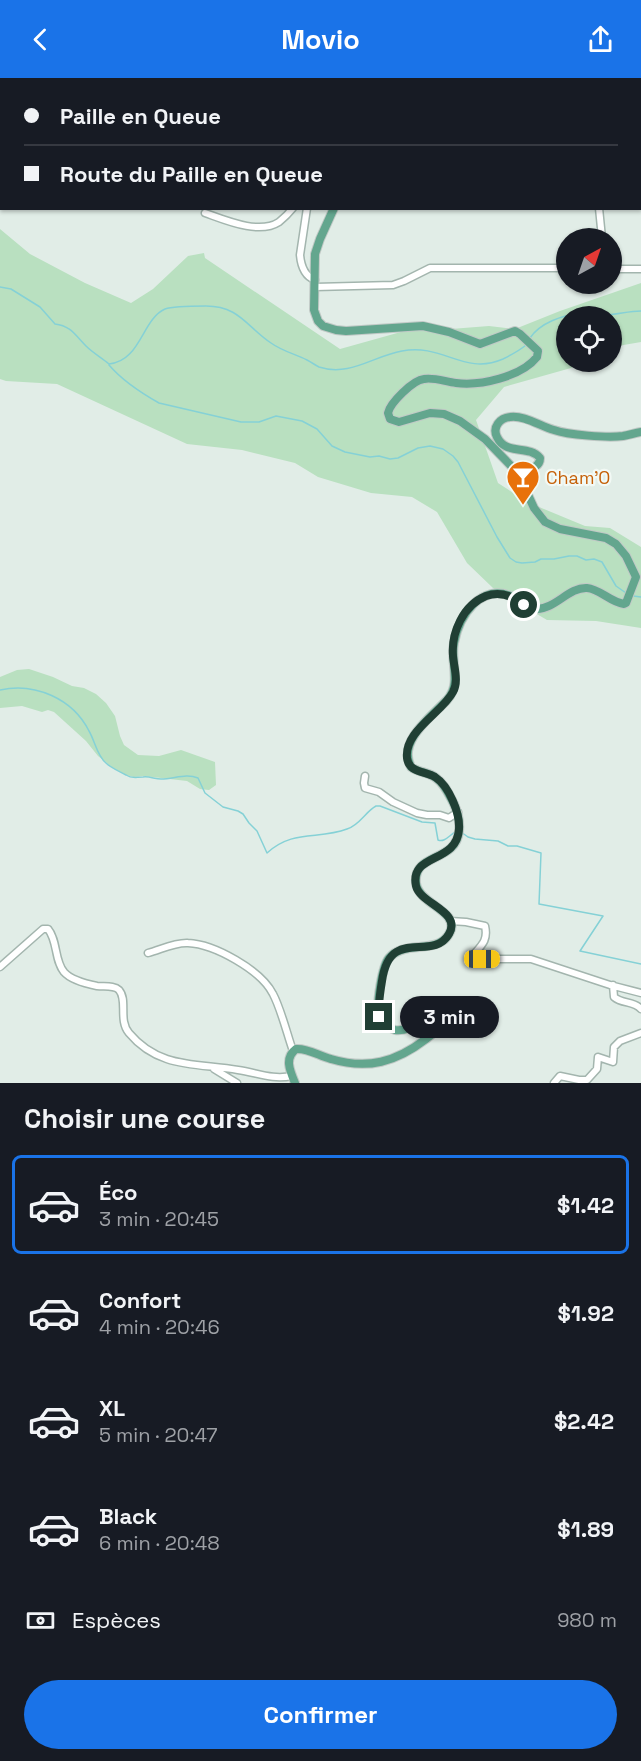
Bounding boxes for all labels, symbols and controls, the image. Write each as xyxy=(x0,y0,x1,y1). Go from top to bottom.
text: Movio xyxy=(281,22,360,57)
icon: back xyxy=(24,23,57,56)
icon: share xyxy=(584,23,617,56)
text: Paille en Queue xyxy=(60,102,221,130)
text: Route du Paille en Queue xyxy=(60,160,323,188)
north arrow xyxy=(556,228,622,294)
map controls xyxy=(556,228,622,372)
button: locate xyxy=(556,306,622,372)
bar icon: Cham'O xyxy=(505,459,541,506)
place label: Cham'O xyxy=(546,466,610,489)
route start xyxy=(510,591,537,618)
car xyxy=(464,950,500,968)
callout: 3 min xyxy=(400,996,499,1038)
route end xyxy=(365,1003,392,1030)
text: 3 min xyxy=(424,1004,475,1030)
text: Choisir une course xyxy=(24,1101,265,1136)
icon: car xyxy=(27,1178,81,1232)
text: Éco xyxy=(99,1178,138,1206)
text: $1.42 xyxy=(557,1191,614,1219)
text: 3 min · 20:45 xyxy=(99,1206,219,1232)
icon: car xyxy=(27,1286,81,1340)
text: Confort xyxy=(99,1286,181,1314)
text: $1.92 xyxy=(558,1299,614,1327)
text: 4 min · 20:46 xyxy=(99,1314,220,1340)
icon: car xyxy=(27,1394,81,1448)
text: XL xyxy=(99,1394,125,1422)
text: $2.42 xyxy=(554,1407,614,1435)
text: 5 min · 20:47 xyxy=(99,1422,218,1448)
icon: car xyxy=(27,1502,81,1556)
text: Black xyxy=(99,1502,157,1530)
text: $1.89 xyxy=(557,1515,614,1543)
text: 6 min · 20:48 xyxy=(99,1530,220,1556)
icon: cash xyxy=(24,1604,57,1637)
text: Espèces xyxy=(72,1606,161,1634)
text: 980 m xyxy=(557,1607,617,1633)
button: Confirmer xyxy=(24,1680,617,1749)

